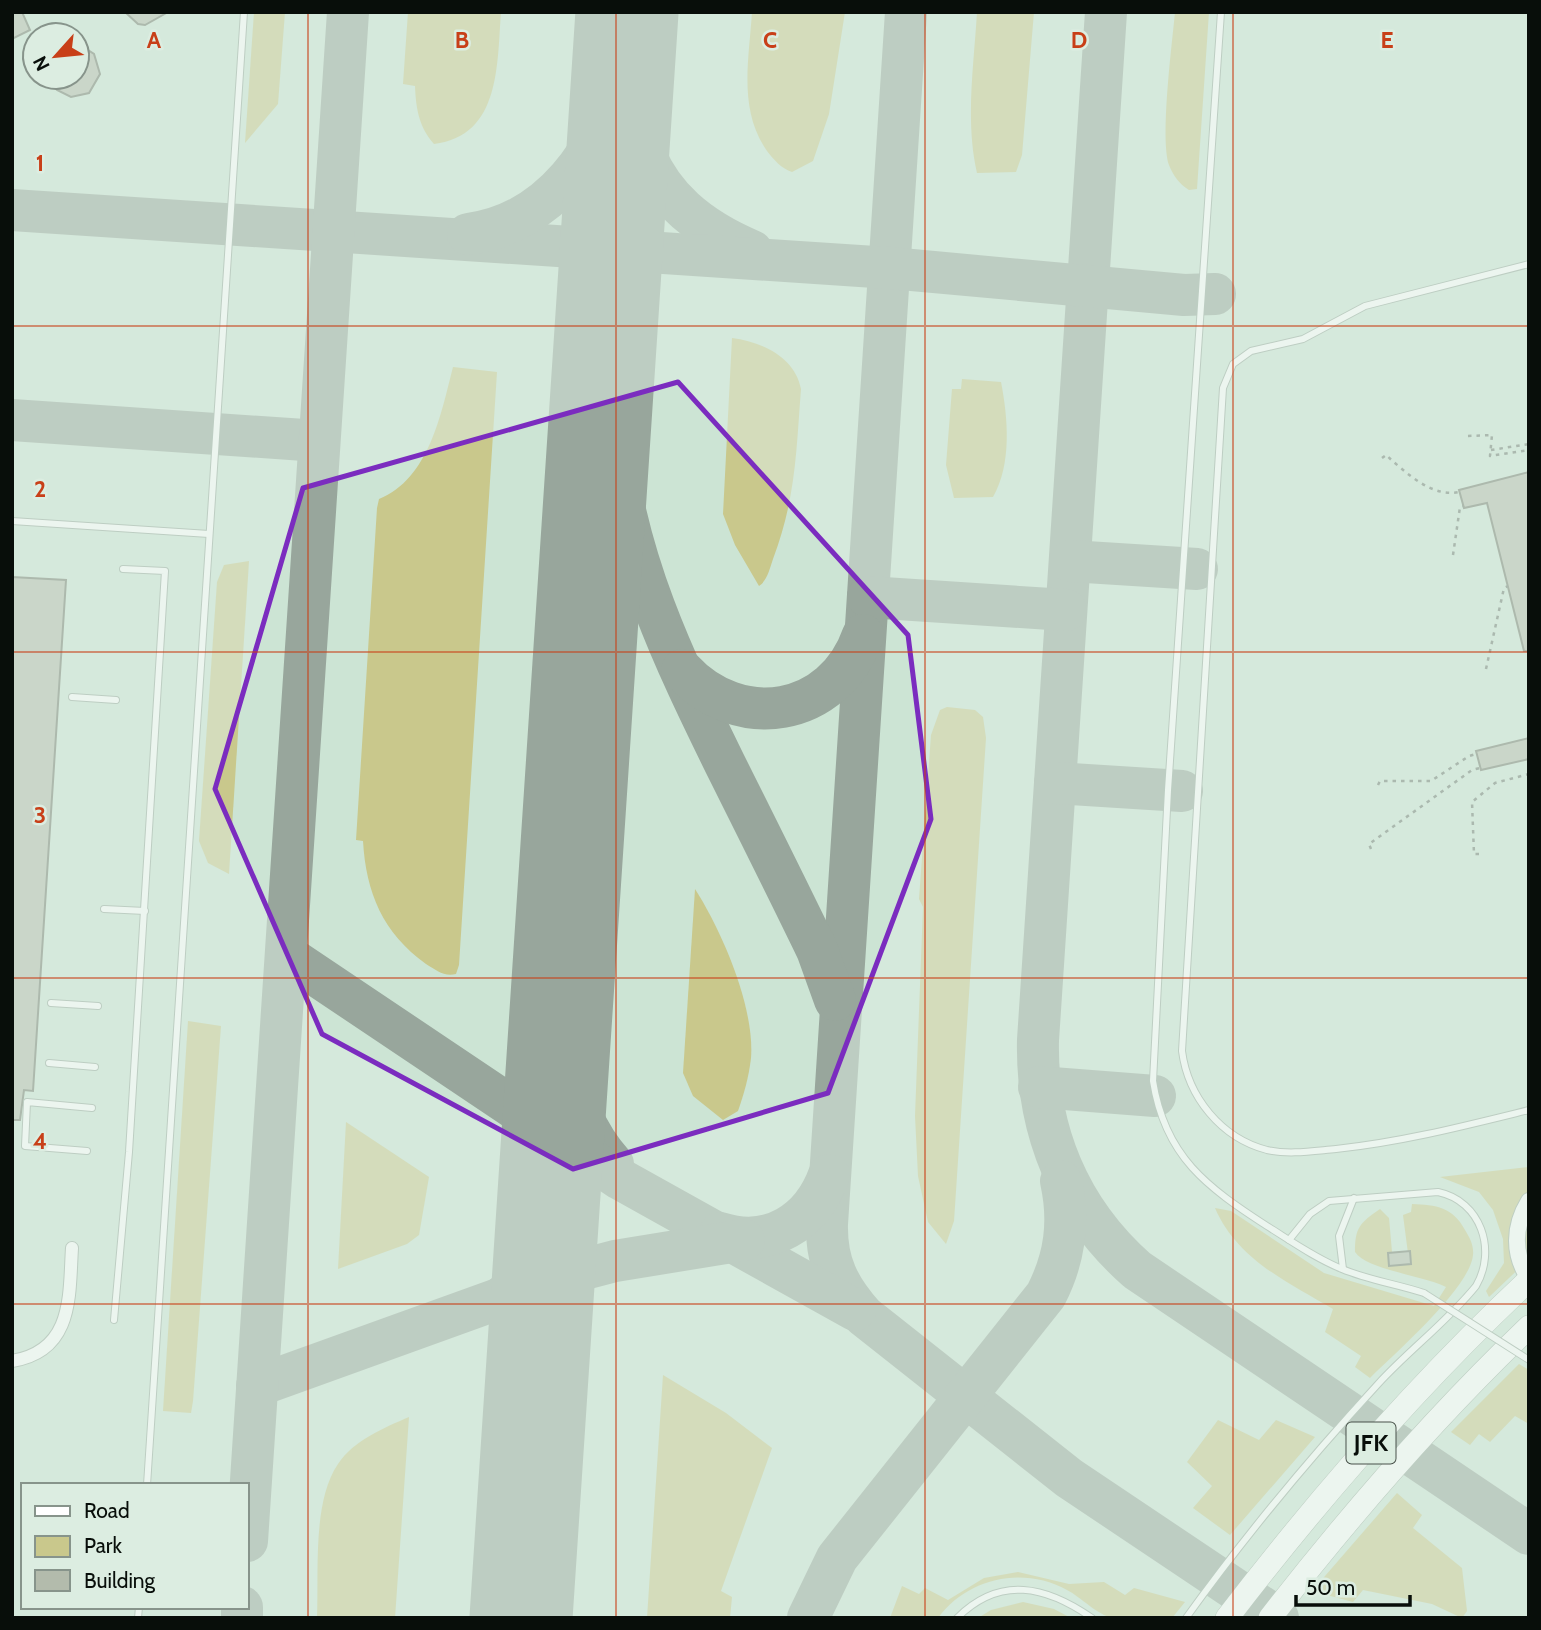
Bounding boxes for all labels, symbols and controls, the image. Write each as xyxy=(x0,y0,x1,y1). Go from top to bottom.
north arrow xyxy=(21,21,91,91)
text: A xyxy=(147,26,162,54)
text: B xyxy=(455,26,469,54)
text: C xyxy=(763,26,777,54)
text: D xyxy=(1071,26,1087,54)
text: E xyxy=(1380,26,1394,54)
text: N xyxy=(28,52,55,75)
text: 1 xyxy=(36,149,44,177)
text: 2 xyxy=(34,475,46,503)
text: 3 xyxy=(34,801,46,829)
text: 4 xyxy=(33,1127,47,1155)
road number: JFK xyxy=(1346,1422,1396,1464)
legend xyxy=(21,1483,248,1609)
text: Road xyxy=(84,1498,130,1523)
text: Park xyxy=(84,1533,122,1558)
scale bar xyxy=(1296,1564,1410,1608)
text: Building xyxy=(84,1568,156,1593)
text: 50 m xyxy=(1306,1575,1355,1600)

